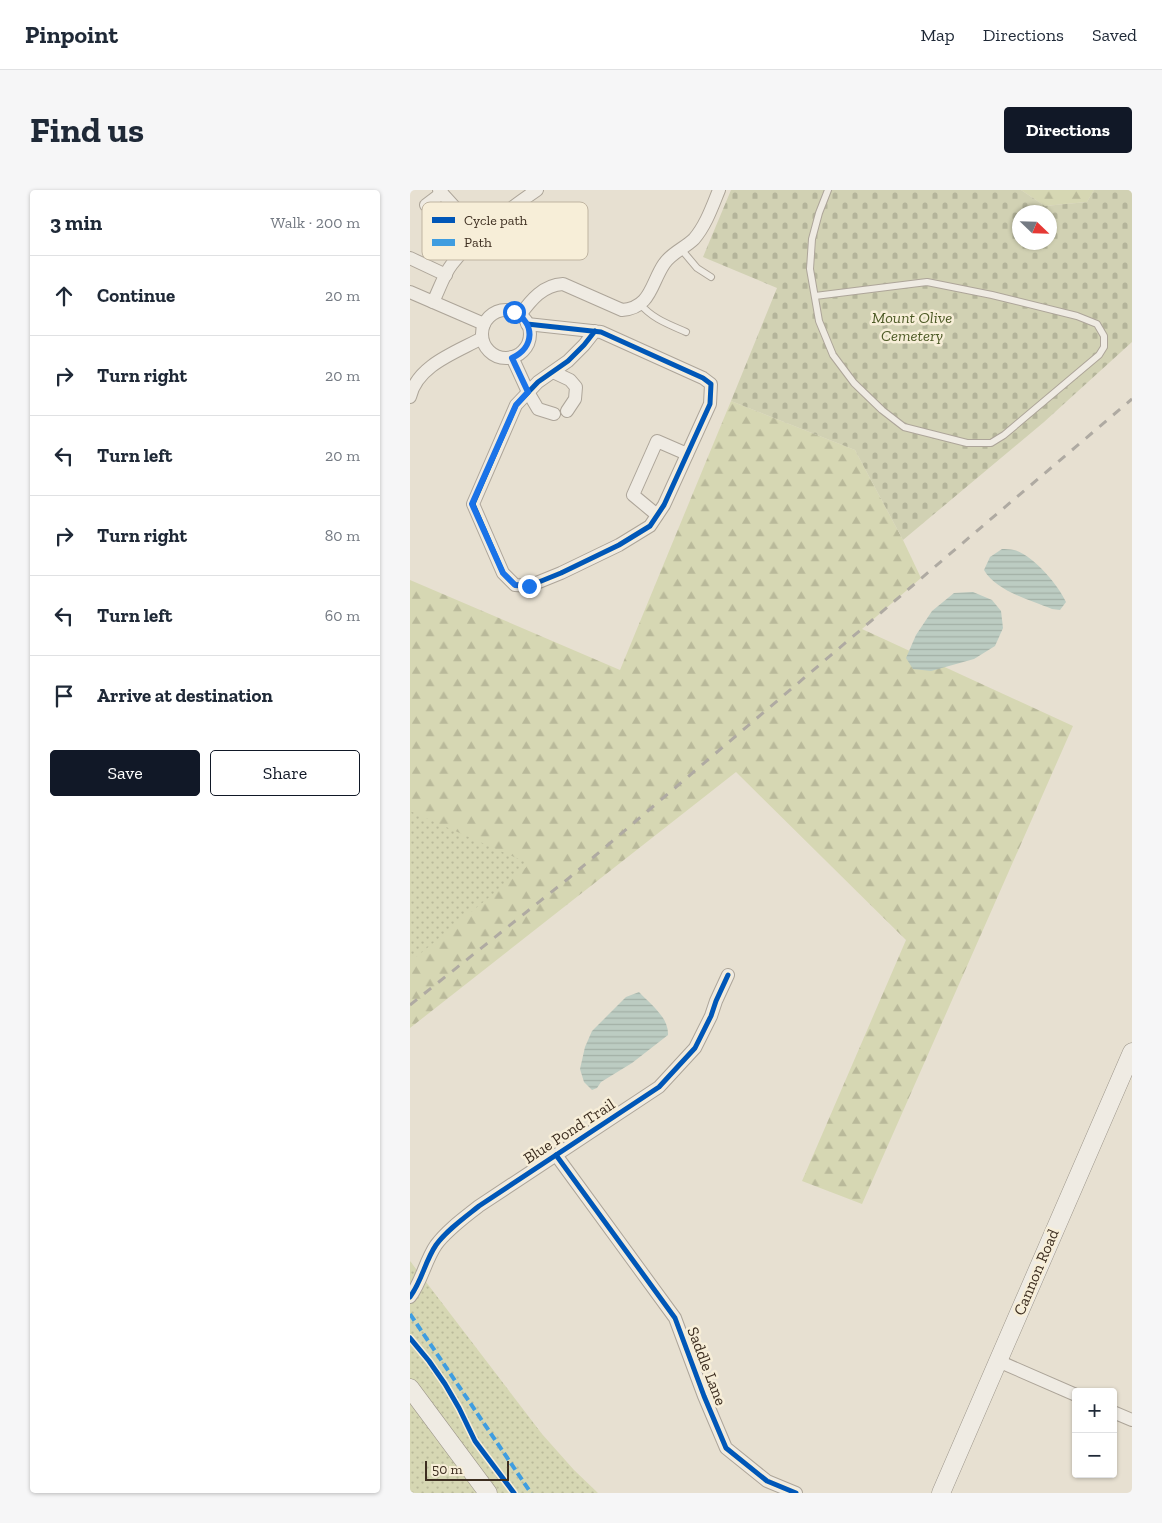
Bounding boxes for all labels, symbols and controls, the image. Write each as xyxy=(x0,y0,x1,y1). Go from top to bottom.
text: Pinpoint xyxy=(25,20,118,49)
text: Map xyxy=(920,24,955,46)
text: Directions xyxy=(983,24,1064,46)
text: Saved xyxy=(1092,24,1137,46)
button: Directions xyxy=(1004,107,1132,153)
text: Find us xyxy=(30,109,144,151)
legend xyxy=(422,202,588,260)
north arrow xyxy=(1012,205,1057,250)
text: 3 min xyxy=(50,210,102,235)
text: Cycle path xyxy=(464,212,528,229)
text: Walk · 200 m xyxy=(271,213,360,232)
text: Path xyxy=(464,234,492,251)
icon: ahead xyxy=(50,282,78,310)
text: Continue xyxy=(97,284,175,307)
text: 20 m xyxy=(325,286,360,305)
route start xyxy=(503,301,526,324)
park label: Mount Olive Cemetery xyxy=(872,308,952,345)
icon: right xyxy=(50,362,78,390)
text: Turn right xyxy=(97,364,187,387)
text: 20 m xyxy=(325,366,360,385)
icon: left xyxy=(50,442,78,470)
text: Turn left xyxy=(97,444,172,467)
text: 20 m xyxy=(325,446,360,465)
icon: right xyxy=(50,522,78,550)
text: Turn right xyxy=(97,524,187,547)
text: 80 m xyxy=(325,526,360,545)
route end xyxy=(518,575,541,598)
icon: left xyxy=(50,602,78,630)
text: Turn left xyxy=(97,604,172,627)
text: 60 m xyxy=(325,606,360,625)
icon: arrive xyxy=(50,682,78,710)
text: Arrive at destination xyxy=(97,684,273,707)
button: Save xyxy=(50,750,200,796)
button: Share xyxy=(210,750,360,796)
street label: Blue Pond Trail xyxy=(520,1094,618,1168)
street label: Cannon Road xyxy=(1009,1226,1063,1318)
street label: Saddle Lane xyxy=(683,1324,731,1408)
map controls xyxy=(1072,1388,1117,1478)
button: + xyxy=(1072,1388,1117,1433)
button: − xyxy=(1072,1433,1117,1478)
scale bar xyxy=(425,1458,509,1481)
text: 50 m xyxy=(432,1461,463,1478)

